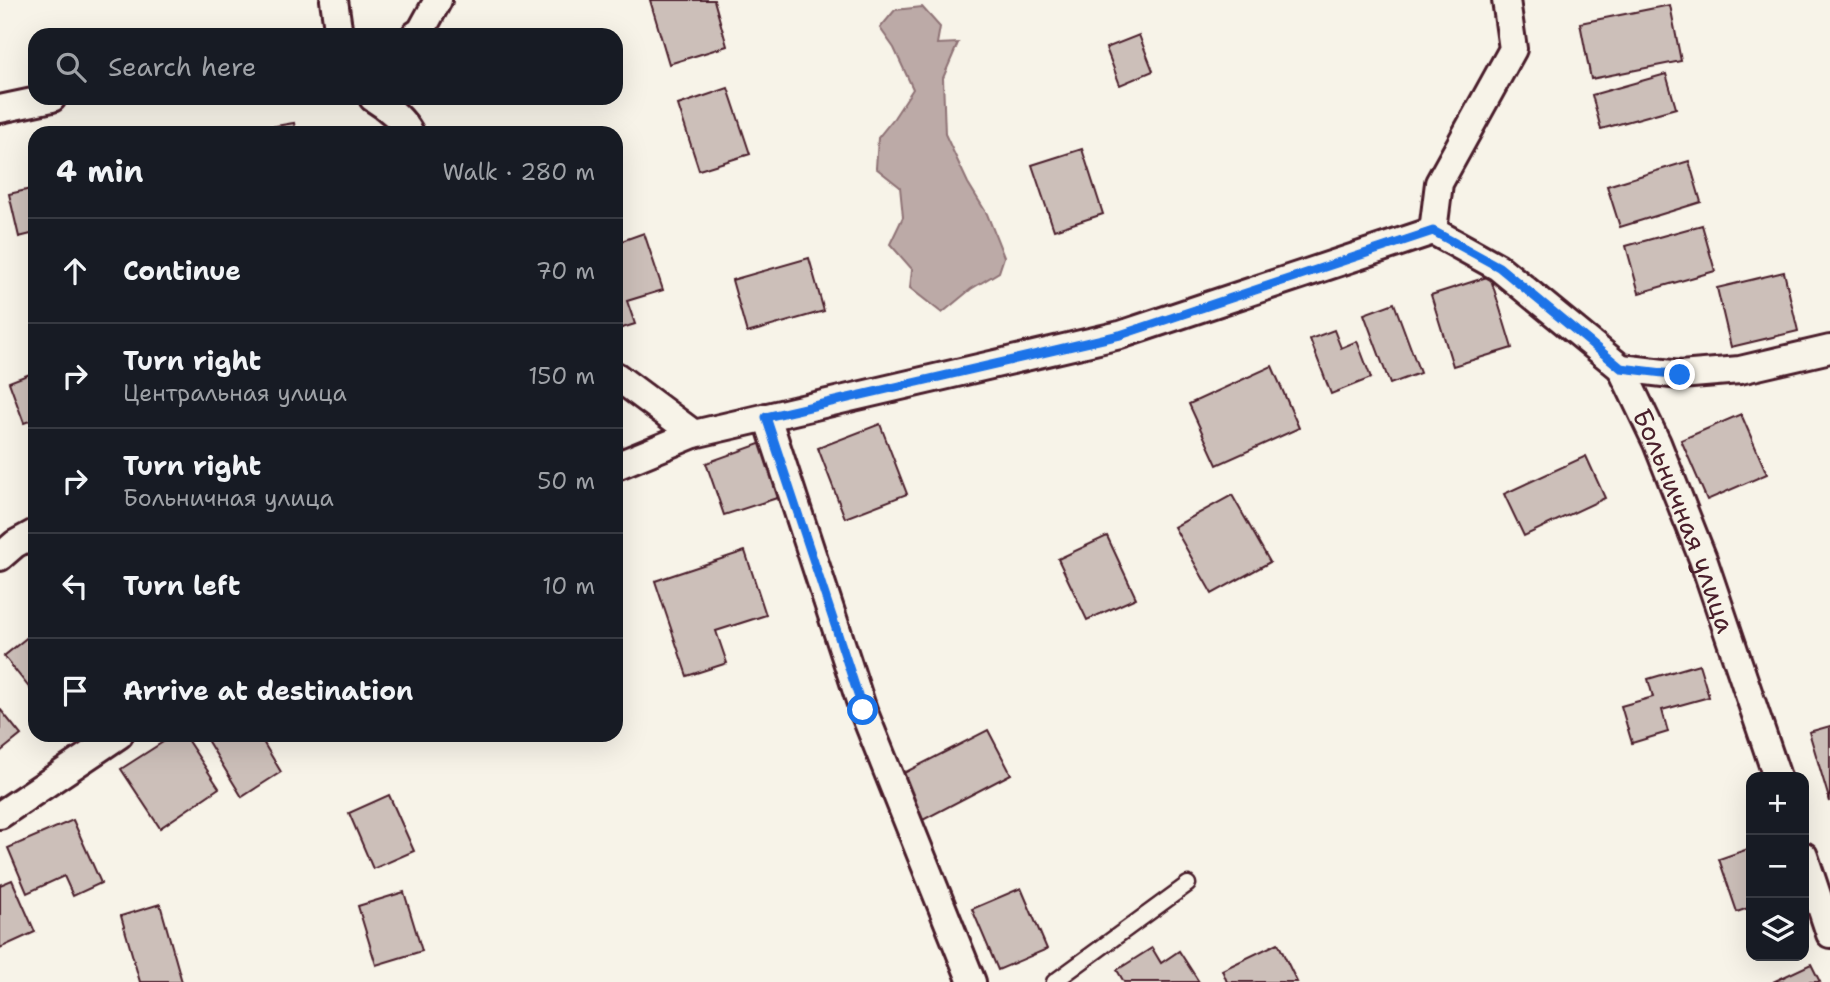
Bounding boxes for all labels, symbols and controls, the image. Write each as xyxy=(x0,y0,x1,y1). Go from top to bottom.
search box xyxy=(28,28,623,105)
icon: search xyxy=(52,48,90,86)
text: Search here xyxy=(108,49,257,84)
text: 4 min xyxy=(56,151,143,192)
text: Walk · 280 m xyxy=(442,157,595,187)
icon: ahead xyxy=(56,252,94,290)
text: Continue xyxy=(123,253,241,288)
text: 70 m xyxy=(536,256,595,286)
text: Turn right xyxy=(123,343,261,378)
icon: right xyxy=(56,357,94,395)
route end xyxy=(1664,359,1695,390)
text: 150 m xyxy=(528,361,595,391)
text: Центральная улица xyxy=(123,378,347,408)
street label: Больничная улица xyxy=(1625,402,1744,637)
text: Turn right xyxy=(123,448,261,483)
icon: right xyxy=(56,462,94,500)
text: 50 m xyxy=(537,466,595,496)
text: Больничная улица xyxy=(123,483,334,513)
icon: left xyxy=(56,567,94,605)
text: Turn left xyxy=(123,568,240,603)
text: 10 m xyxy=(542,571,595,601)
icon: arrive xyxy=(56,672,94,710)
text: Arrive at destination xyxy=(123,673,413,708)
route start xyxy=(847,694,878,725)
map controls xyxy=(1746,772,1809,961)
button: + xyxy=(1746,772,1809,835)
button: − xyxy=(1746,835,1809,898)
button: layers xyxy=(1746,898,1809,961)

